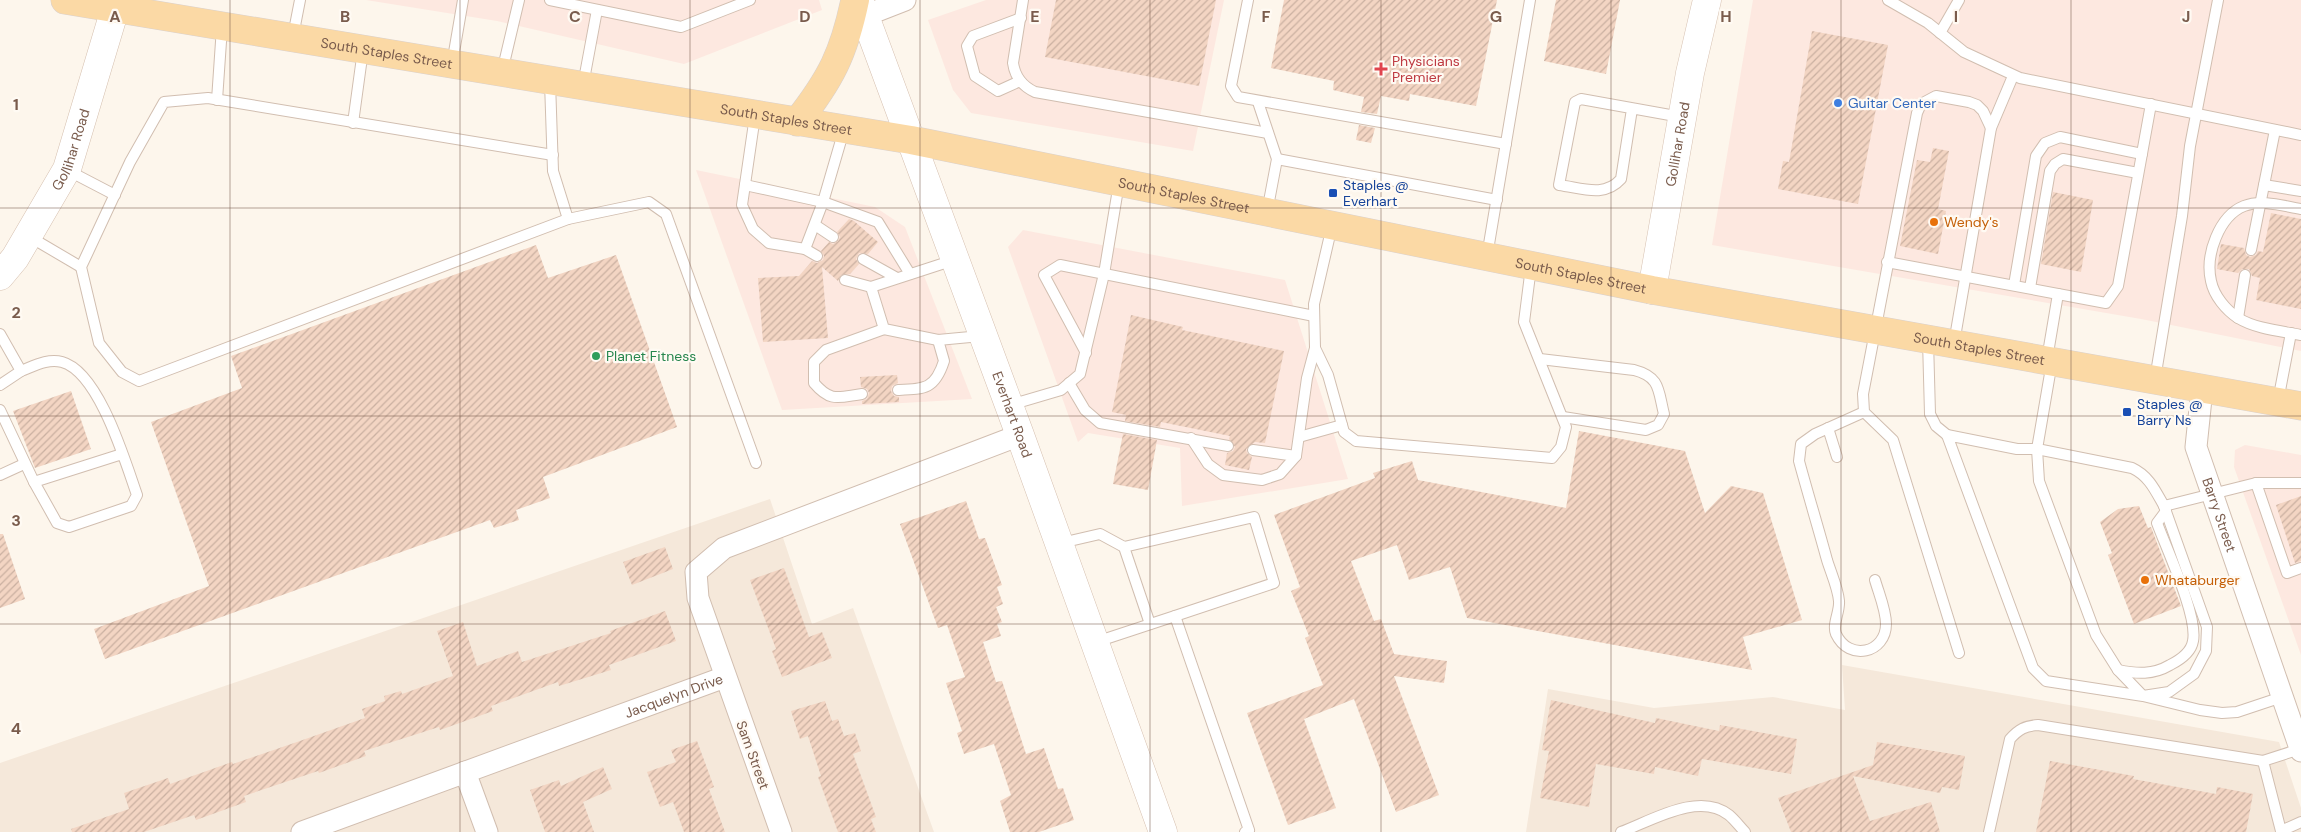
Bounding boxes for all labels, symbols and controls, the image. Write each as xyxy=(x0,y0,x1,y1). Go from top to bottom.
text: A xyxy=(109,6,121,27)
text: B xyxy=(340,6,350,27)
text: C xyxy=(569,6,581,27)
text: D xyxy=(799,6,811,27)
text: E xyxy=(1030,6,1040,27)
text: F xyxy=(1262,6,1271,27)
text: G xyxy=(1490,6,1502,27)
text: H xyxy=(1720,6,1732,27)
text: I xyxy=(1954,6,1958,27)
text: J xyxy=(2182,6,2190,27)
street label: South Staples Street xyxy=(319,33,454,73)
place label: Physicians Premier xyxy=(1392,52,1460,86)
marker: Physicians Premier xyxy=(1374,62,1388,76)
text: 1 xyxy=(13,94,19,115)
place label: Guitar Center xyxy=(1848,94,1936,112)
marker: Guitar Center xyxy=(1832,97,1844,109)
street label: South Staples Street xyxy=(719,100,853,139)
street label: Gollihar Road xyxy=(1661,100,1694,188)
street label: Gollihar Road xyxy=(47,107,94,194)
street label: South Staples Street xyxy=(1117,173,1251,217)
place label: Staples @ Everhart xyxy=(1343,176,1409,210)
marker: Staples @ Everhart xyxy=(1327,187,1339,199)
place label: Wendy's xyxy=(1944,213,1999,231)
marker: Wendy's xyxy=(1928,216,1940,228)
street label: South Staples Street xyxy=(1514,254,1648,298)
text: 2 xyxy=(11,302,21,323)
street label: South Staples Street xyxy=(1912,328,2046,369)
place label: Planet Fitness xyxy=(606,347,696,365)
marker: Planet Fitness xyxy=(590,350,602,362)
street label: Everhart Road xyxy=(988,369,1036,460)
place label: Staples @ Barry Ns xyxy=(2137,395,2203,429)
marker: Staples @ Barry Ns xyxy=(2121,406,2133,418)
street label: Barry Street xyxy=(2198,475,2241,554)
text: 3 xyxy=(11,510,21,531)
place label: Whataburger xyxy=(2155,571,2240,589)
marker: Whataburger xyxy=(2139,574,2151,586)
street label: Jacquelyn Drive xyxy=(622,670,725,722)
text: 4 xyxy=(11,718,21,739)
street label: Sam Street xyxy=(732,718,774,792)

